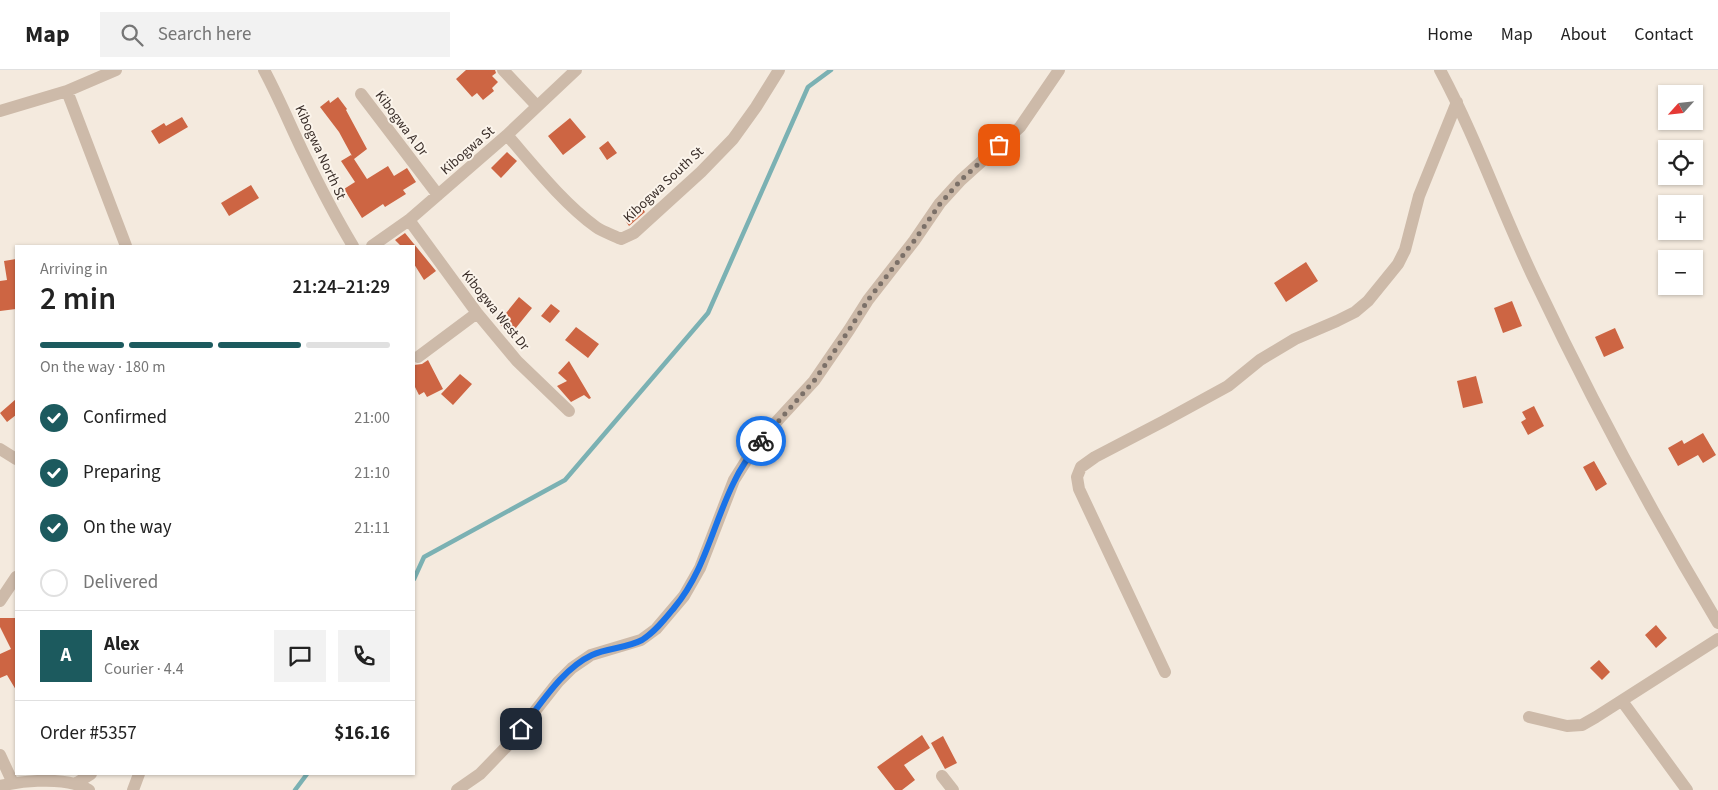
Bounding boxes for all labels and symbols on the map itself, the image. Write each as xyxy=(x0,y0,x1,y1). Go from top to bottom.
north arrow xyxy=(1658,85,1702,130)
street label: Kibogwa A Dr xyxy=(370,87,433,161)
street label: Kibogwa North St xyxy=(289,102,351,203)
street label: Kibogwa St xyxy=(436,122,499,180)
pin xyxy=(978,124,1020,166)
street label: Kibogwa South St xyxy=(619,142,708,227)
street label: Kibogwa West Dr xyxy=(457,266,534,355)
courier xyxy=(736,416,786,466)
pin xyxy=(500,708,542,750)

